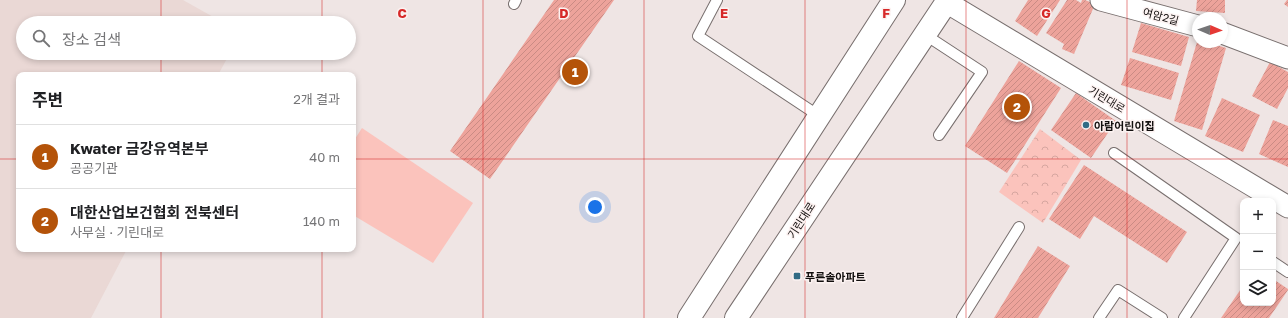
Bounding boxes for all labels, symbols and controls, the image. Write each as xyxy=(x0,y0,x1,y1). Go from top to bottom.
text: C xyxy=(397,5,407,21)
text: D xyxy=(559,5,569,21)
text: E xyxy=(720,5,728,21)
text: F xyxy=(882,5,890,21)
text: G xyxy=(1041,5,1051,21)
street label: 여암2길 xyxy=(1142,5,1180,27)
north arrow xyxy=(1192,12,1228,48)
search box xyxy=(16,16,356,60)
icon: search xyxy=(30,27,52,49)
text: 장소 검색 xyxy=(62,30,121,48)
pin: 1 xyxy=(562,57,588,87)
street label: 기린대로 xyxy=(1086,83,1128,115)
text: 주변 xyxy=(32,89,63,110)
text: 2개 결과 xyxy=(293,91,340,107)
pin: 2 xyxy=(1004,92,1030,122)
place label: 아람어린이집 xyxy=(1094,119,1155,132)
marker: 아람어린이집 xyxy=(1081,120,1091,130)
text: Kwater 금강유역본부 xyxy=(70,139,209,157)
text: 1 xyxy=(42,149,48,165)
text: 40 m xyxy=(309,149,340,165)
text: 공공기관 xyxy=(70,160,118,176)
your location xyxy=(585,197,605,217)
map controls xyxy=(1240,198,1276,306)
button: + xyxy=(1240,198,1276,234)
street label: 기린대로 xyxy=(785,199,817,241)
text: 대한산업보건협회 전북센터 xyxy=(70,203,239,221)
text: 2 xyxy=(41,213,49,229)
text: 140 m xyxy=(303,213,340,229)
text: 사무실 · 기린대로 xyxy=(70,224,164,240)
button: − xyxy=(1240,234,1276,270)
place label: 푸른솔아파트 xyxy=(805,270,866,283)
button: layers xyxy=(1240,270,1276,306)
marker: 푸른솔아파트 xyxy=(792,271,802,281)

